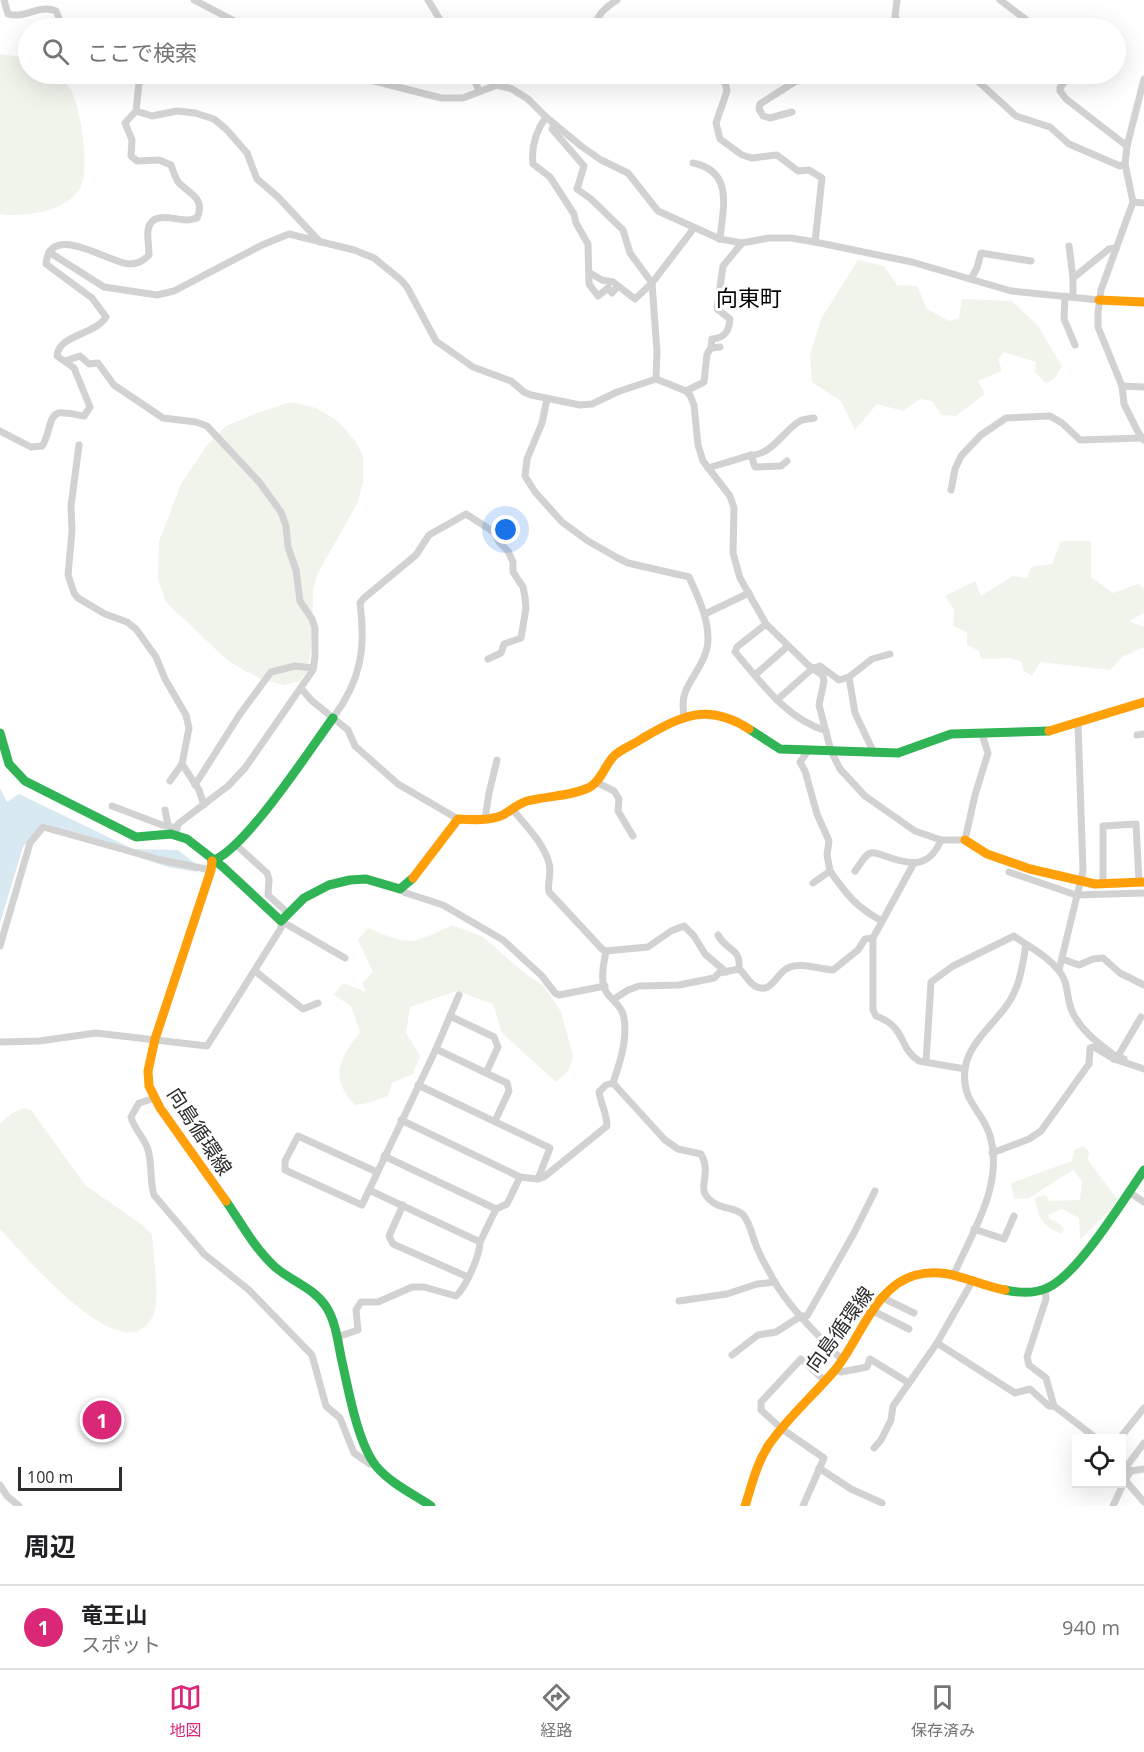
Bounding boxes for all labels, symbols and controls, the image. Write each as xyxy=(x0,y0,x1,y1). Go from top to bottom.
search box xyxy=(18,18,1126,84)
icon: search xyxy=(39,35,72,68)
text: ここで検索 xyxy=(87,37,197,67)
district label: 向東町 xyxy=(716,282,782,312)
your location xyxy=(491,515,520,544)
street label: 向島循環線 xyxy=(161,1082,239,1180)
street label: 向島循環線 xyxy=(799,1281,879,1377)
pin: 1 xyxy=(82,1398,122,1442)
map controls xyxy=(1072,1434,1126,1488)
button: locate xyxy=(1072,1434,1126,1488)
scale bar xyxy=(18,1464,122,1492)
text: 100 m xyxy=(27,1466,73,1488)
text: 周辺 xyxy=(24,1528,76,1564)
text: 竜王山 xyxy=(81,1599,147,1629)
text: 1 xyxy=(38,1614,49,1641)
text: 940 m xyxy=(1062,1614,1120,1641)
text: スポット xyxy=(81,1631,161,1658)
tab: 地図 xyxy=(169,1681,202,1741)
tab: 経路 xyxy=(540,1681,573,1741)
tab: 保存済み xyxy=(911,1681,975,1741)

